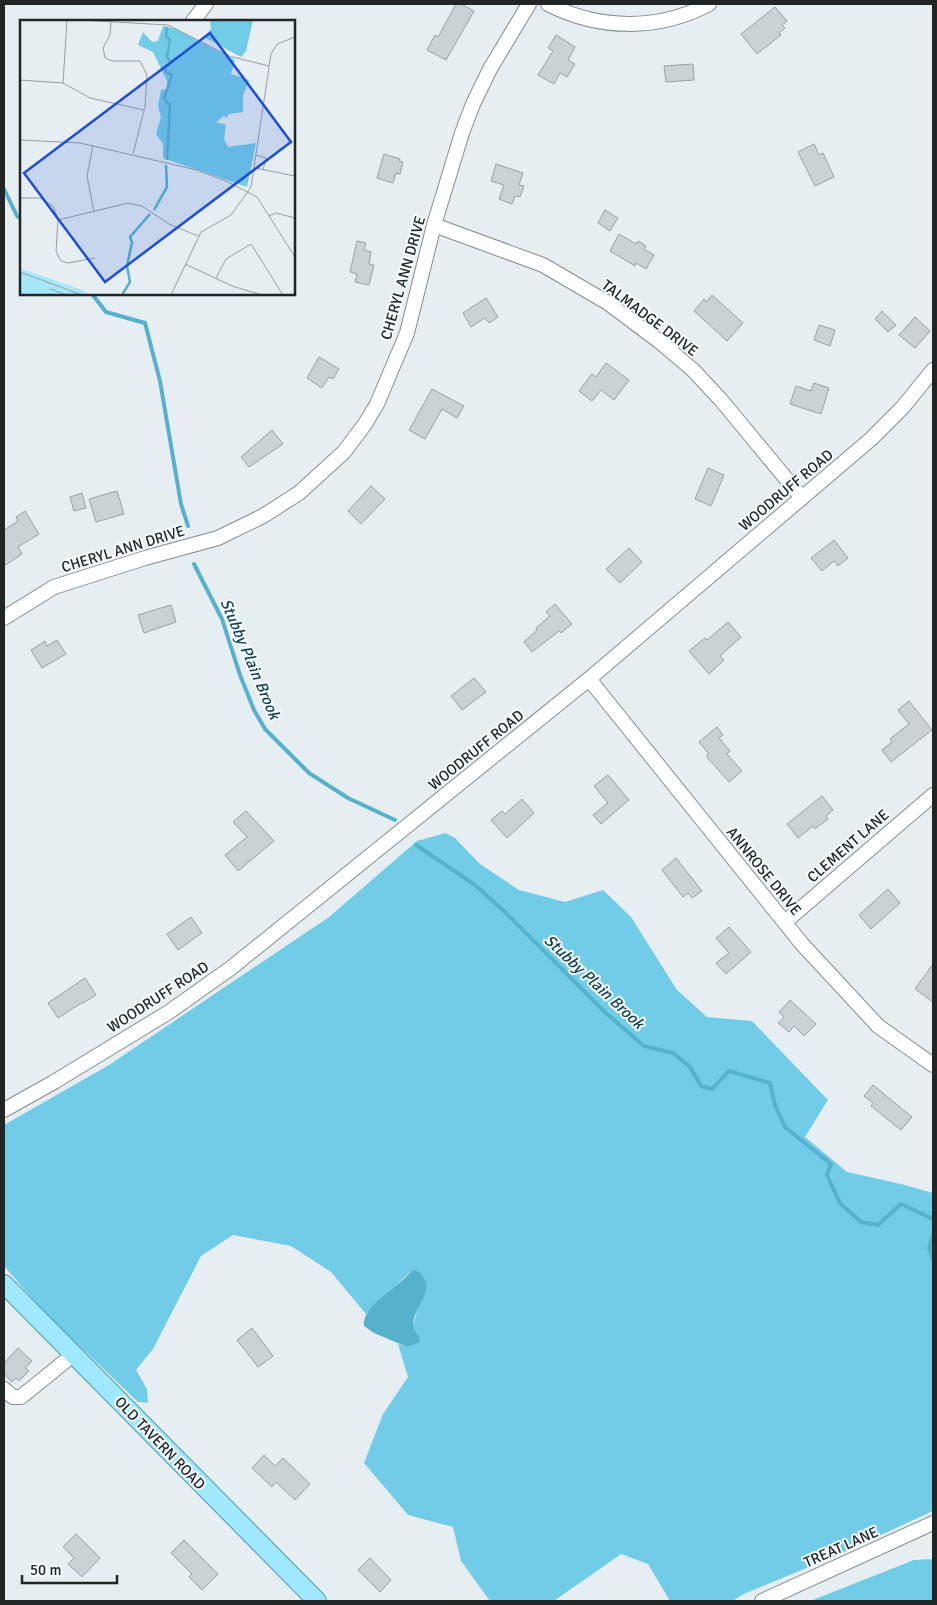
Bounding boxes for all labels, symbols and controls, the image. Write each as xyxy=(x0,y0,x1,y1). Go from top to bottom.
inset map xyxy=(20,20,295,295)
street label: CHERYL ANN DRIVE xyxy=(377,214,429,342)
street label: TALMADGE DRIVE xyxy=(598,276,702,360)
street label: WOODRUFF ROAD xyxy=(735,445,837,535)
street label: CHERYL ANN DRIVE xyxy=(59,522,187,576)
water label: Stubby Plain Brook xyxy=(216,596,285,724)
street label: WOODRUFF ROAD xyxy=(425,706,527,794)
street label: CLEMENT LANE xyxy=(804,806,892,886)
street label: ANNROSE DRIVE xyxy=(723,823,805,919)
water label: Stubby Plain Brook xyxy=(540,931,650,1035)
street label: WOODRUFF ROAD xyxy=(104,958,212,1036)
street label: OLD TAVERN ROAD xyxy=(111,1393,209,1493)
street label: TREAT LANE xyxy=(801,1523,881,1571)
scale bar xyxy=(22,1552,118,1584)
text: 50 m xyxy=(30,1561,61,1579)

